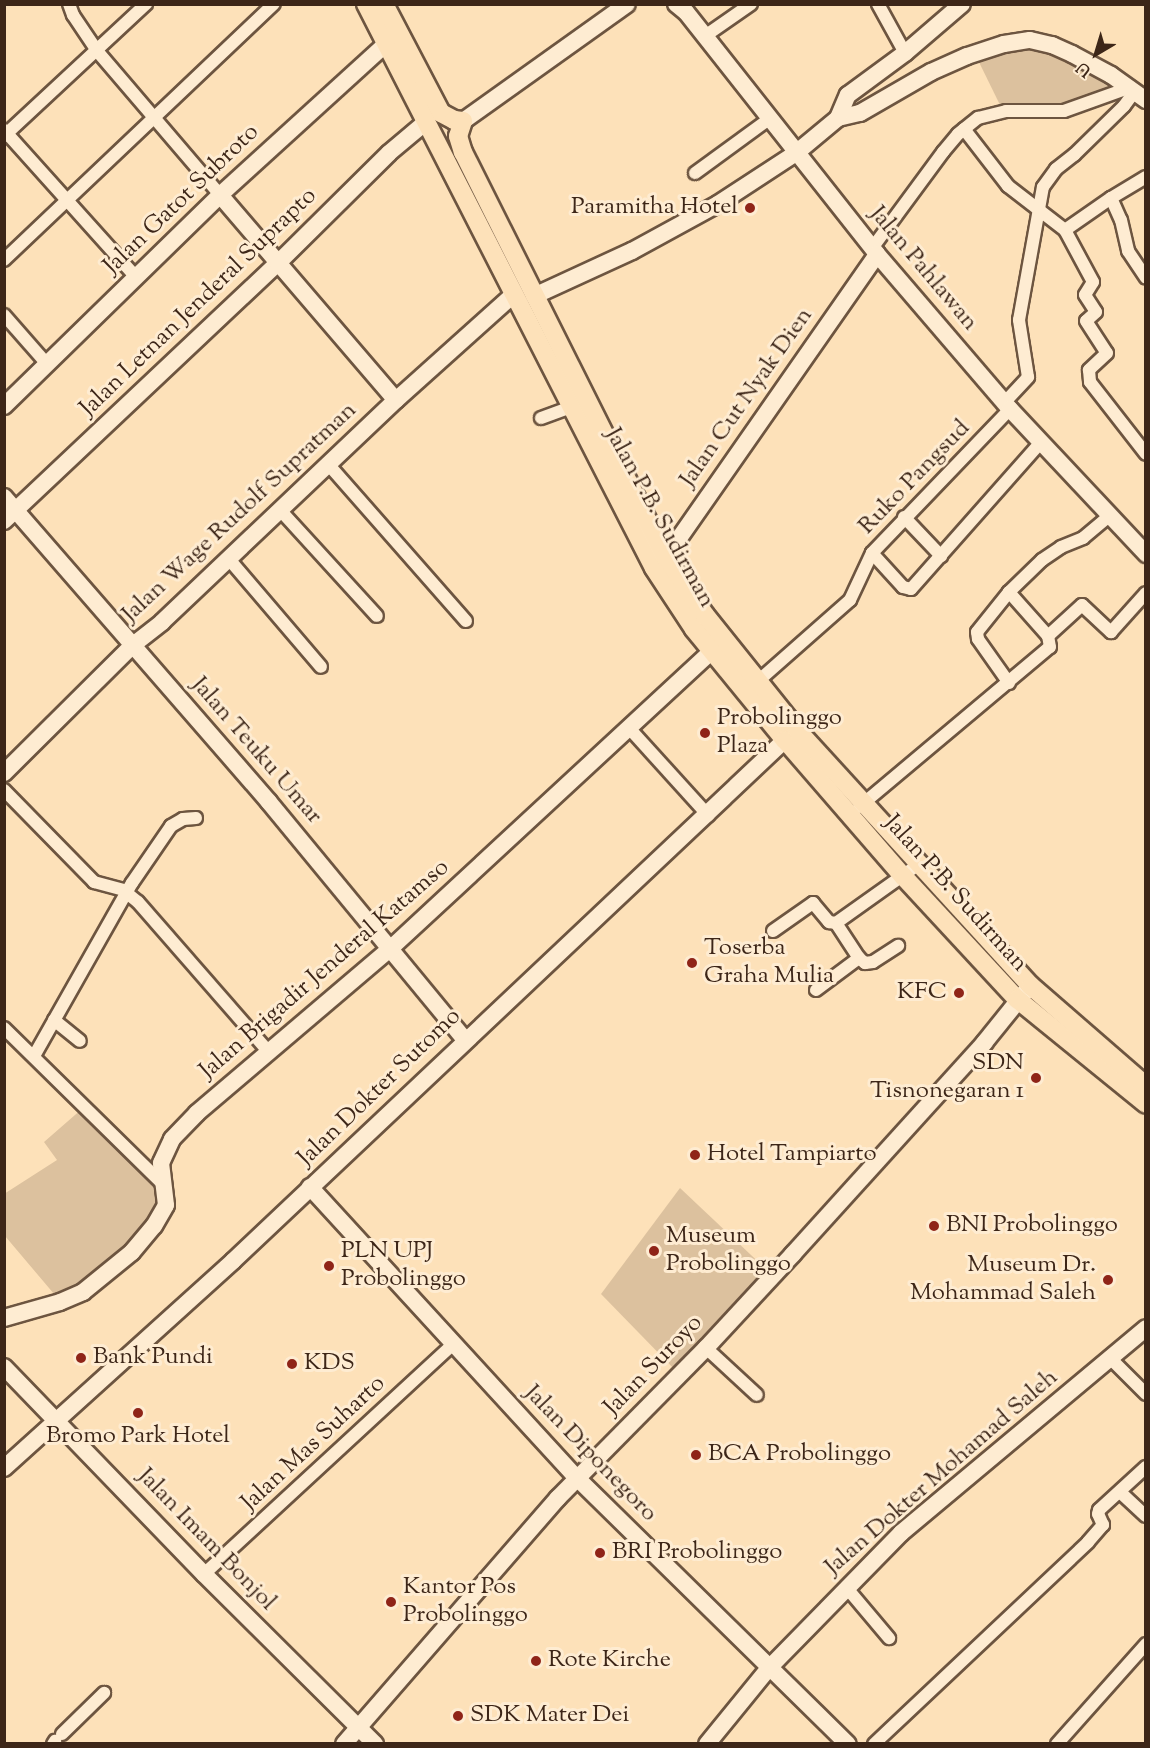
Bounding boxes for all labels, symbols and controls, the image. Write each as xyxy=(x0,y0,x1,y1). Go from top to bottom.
north arrow xyxy=(1066,24,1126,84)
text: U xyxy=(1072,56,1097,82)
street label: Jalan Gatot Subroto xyxy=(98,119,266,281)
street label: Jalan Letnan Jenderal Suprapto xyxy=(75,182,323,424)
place label: Paramitha Hotel xyxy=(571,194,738,222)
marker: Paramitha Hotel xyxy=(743,201,757,215)
street label: Jalan Pahlawan xyxy=(862,201,984,337)
street label: Jalan Cut Nyak Dien xyxy=(674,303,820,493)
street label: Jalan Wage Rudolf Supratman xyxy=(117,397,363,629)
street label: Ruko Pangsud xyxy=(853,415,977,541)
street label: Jalan P.B. Sudirman xyxy=(598,423,720,613)
street label: Jalan Teuku Umar xyxy=(184,672,328,830)
place label: Probolinggo Plaza xyxy=(717,705,842,761)
marker: Probolinggo Plaza xyxy=(698,726,712,740)
street label: Jalan P.B. Sudirman xyxy=(877,810,1033,978)
street label: Jalan Brigadir Jenderal Katamso xyxy=(194,854,456,1086)
place label: Toserba Graha Mulia xyxy=(704,935,834,991)
marker: Toserba Graha Mulia xyxy=(685,956,699,970)
place label: KFC xyxy=(897,979,947,1007)
marker: KFC xyxy=(952,986,966,1000)
street label: Jalan Dokter Sutomo xyxy=(292,1003,468,1173)
place label: SDN Tisnonegaran 1 xyxy=(870,1050,1024,1106)
marker: SDN Tisnonegaran 1 xyxy=(1029,1071,1043,1085)
place label: Hotel Tampiarto xyxy=(707,1141,877,1169)
marker: Hotel Tampiarto xyxy=(688,1148,702,1162)
place label: BNI Probolinggo xyxy=(946,1212,1118,1240)
marker: BNI Probolinggo xyxy=(927,1219,941,1233)
place label: Museum Probolinggo xyxy=(666,1223,791,1279)
place label: PLN UPJ Probolinggo xyxy=(341,1238,466,1294)
marker: Museum Probolinggo xyxy=(647,1244,661,1258)
place label: Museum Dr. Mohammad Saleh xyxy=(910,1252,1096,1308)
marker: PLN UPJ Probolinggo xyxy=(322,1259,336,1273)
marker: Museum Dr. Mohammad Saleh xyxy=(1101,1273,1115,1287)
street label: Jalan Suroyo xyxy=(599,1310,709,1422)
place label: Bank Pundi xyxy=(93,1344,213,1372)
place label: KDS xyxy=(304,1350,355,1378)
marker: Bank Pundi xyxy=(74,1351,88,1365)
marker: KDS xyxy=(285,1357,299,1371)
street label: Jalan Dokter Mohamad Saleh xyxy=(820,1364,1064,1582)
street label: Jalan Mas Suharto xyxy=(236,1370,392,1518)
street label: Jalan Diponegoro xyxy=(517,1380,663,1528)
marker: Bromo Park Hotel xyxy=(131,1406,145,1420)
place label: Bromo Park Hotel xyxy=(46,1423,230,1451)
place label: BCA Probolinggo xyxy=(708,1441,891,1469)
marker: BCA Probolinggo xyxy=(689,1448,703,1462)
street label: Jalan Imam Bonjol xyxy=(131,1463,281,1617)
place label: BRI Probolinggo xyxy=(612,1539,782,1567)
marker: BRI Probolinggo xyxy=(593,1546,607,1560)
place label: Kantor Pos Probolinggo xyxy=(403,1574,528,1630)
marker: Kantor Pos Probolinggo xyxy=(384,1595,398,1609)
place label: Rote Kirche xyxy=(548,1647,671,1675)
marker: Rote Kirche xyxy=(529,1654,543,1668)
place label: SDK Mater Dei xyxy=(470,1702,629,1730)
marker: SDK Mater Dei xyxy=(451,1709,465,1723)

